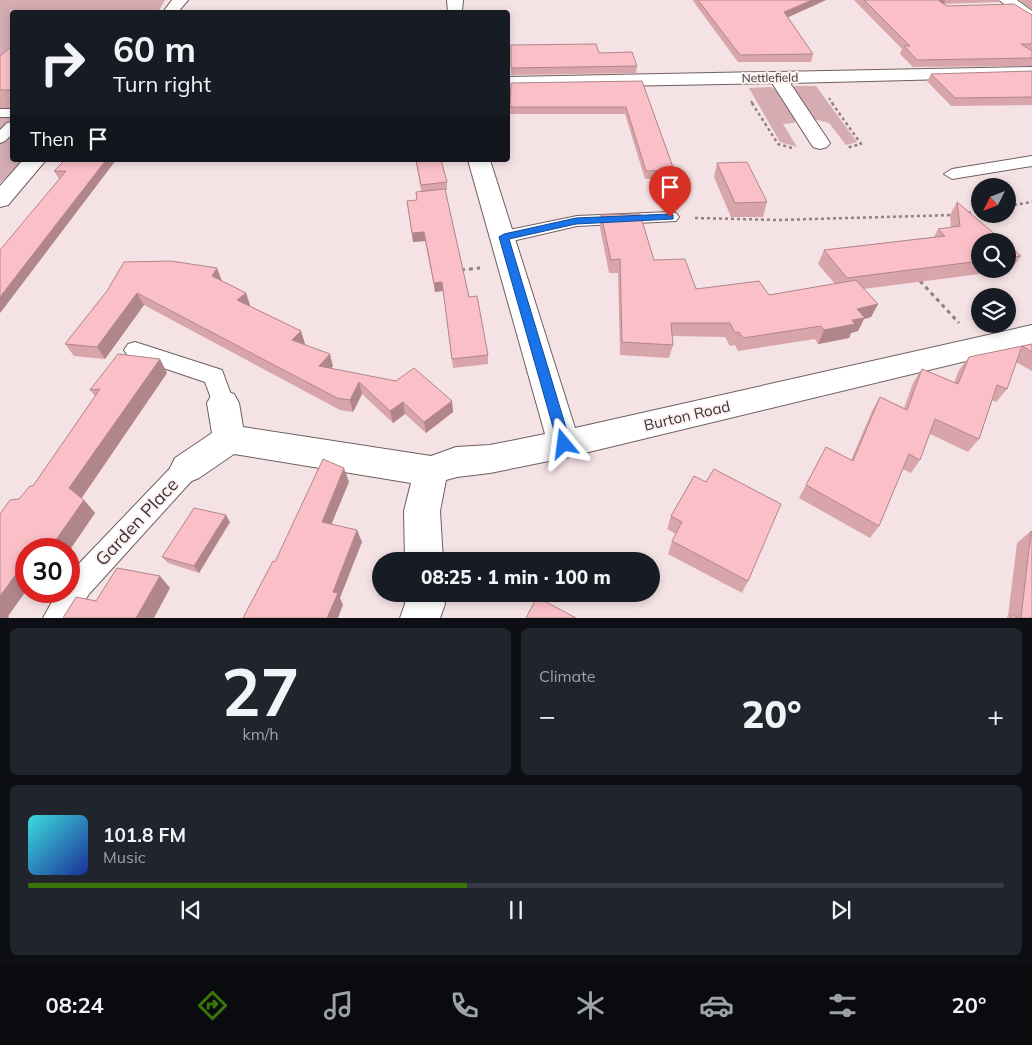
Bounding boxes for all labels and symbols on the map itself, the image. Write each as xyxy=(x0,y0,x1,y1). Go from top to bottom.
street label: Nettlefield xyxy=(742,70,798,85)
pin xyxy=(649,166,691,217)
north arrow xyxy=(971,178,1016,222)
street label: Burton Road xyxy=(642,396,732,435)
position arrow xyxy=(537,417,589,469)
street label: Garden Place xyxy=(90,473,183,570)
speed limit sign: 30 xyxy=(15,538,80,603)

